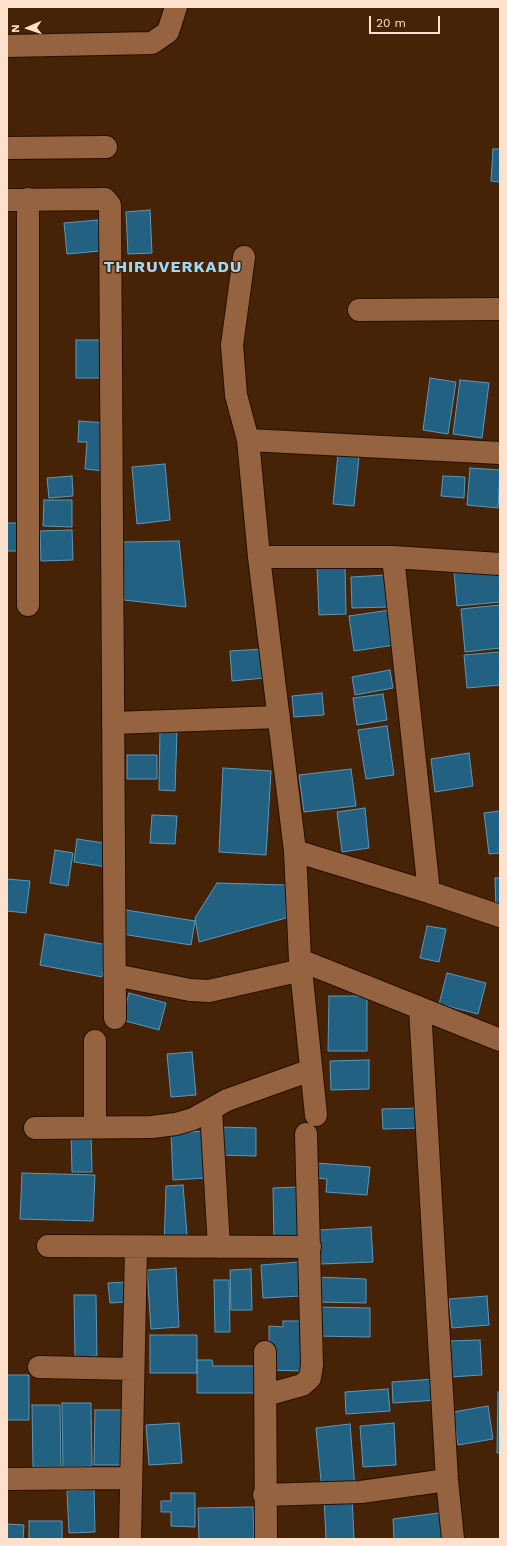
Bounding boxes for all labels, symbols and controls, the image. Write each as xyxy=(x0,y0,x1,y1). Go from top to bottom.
north arrow xyxy=(8,8,48,48)
scale bar xyxy=(371,8,442,34)
text: 20 m xyxy=(376,16,406,30)
text: N xyxy=(9,24,22,33)
district label: THIRUVERKADU xyxy=(104,257,242,277)

